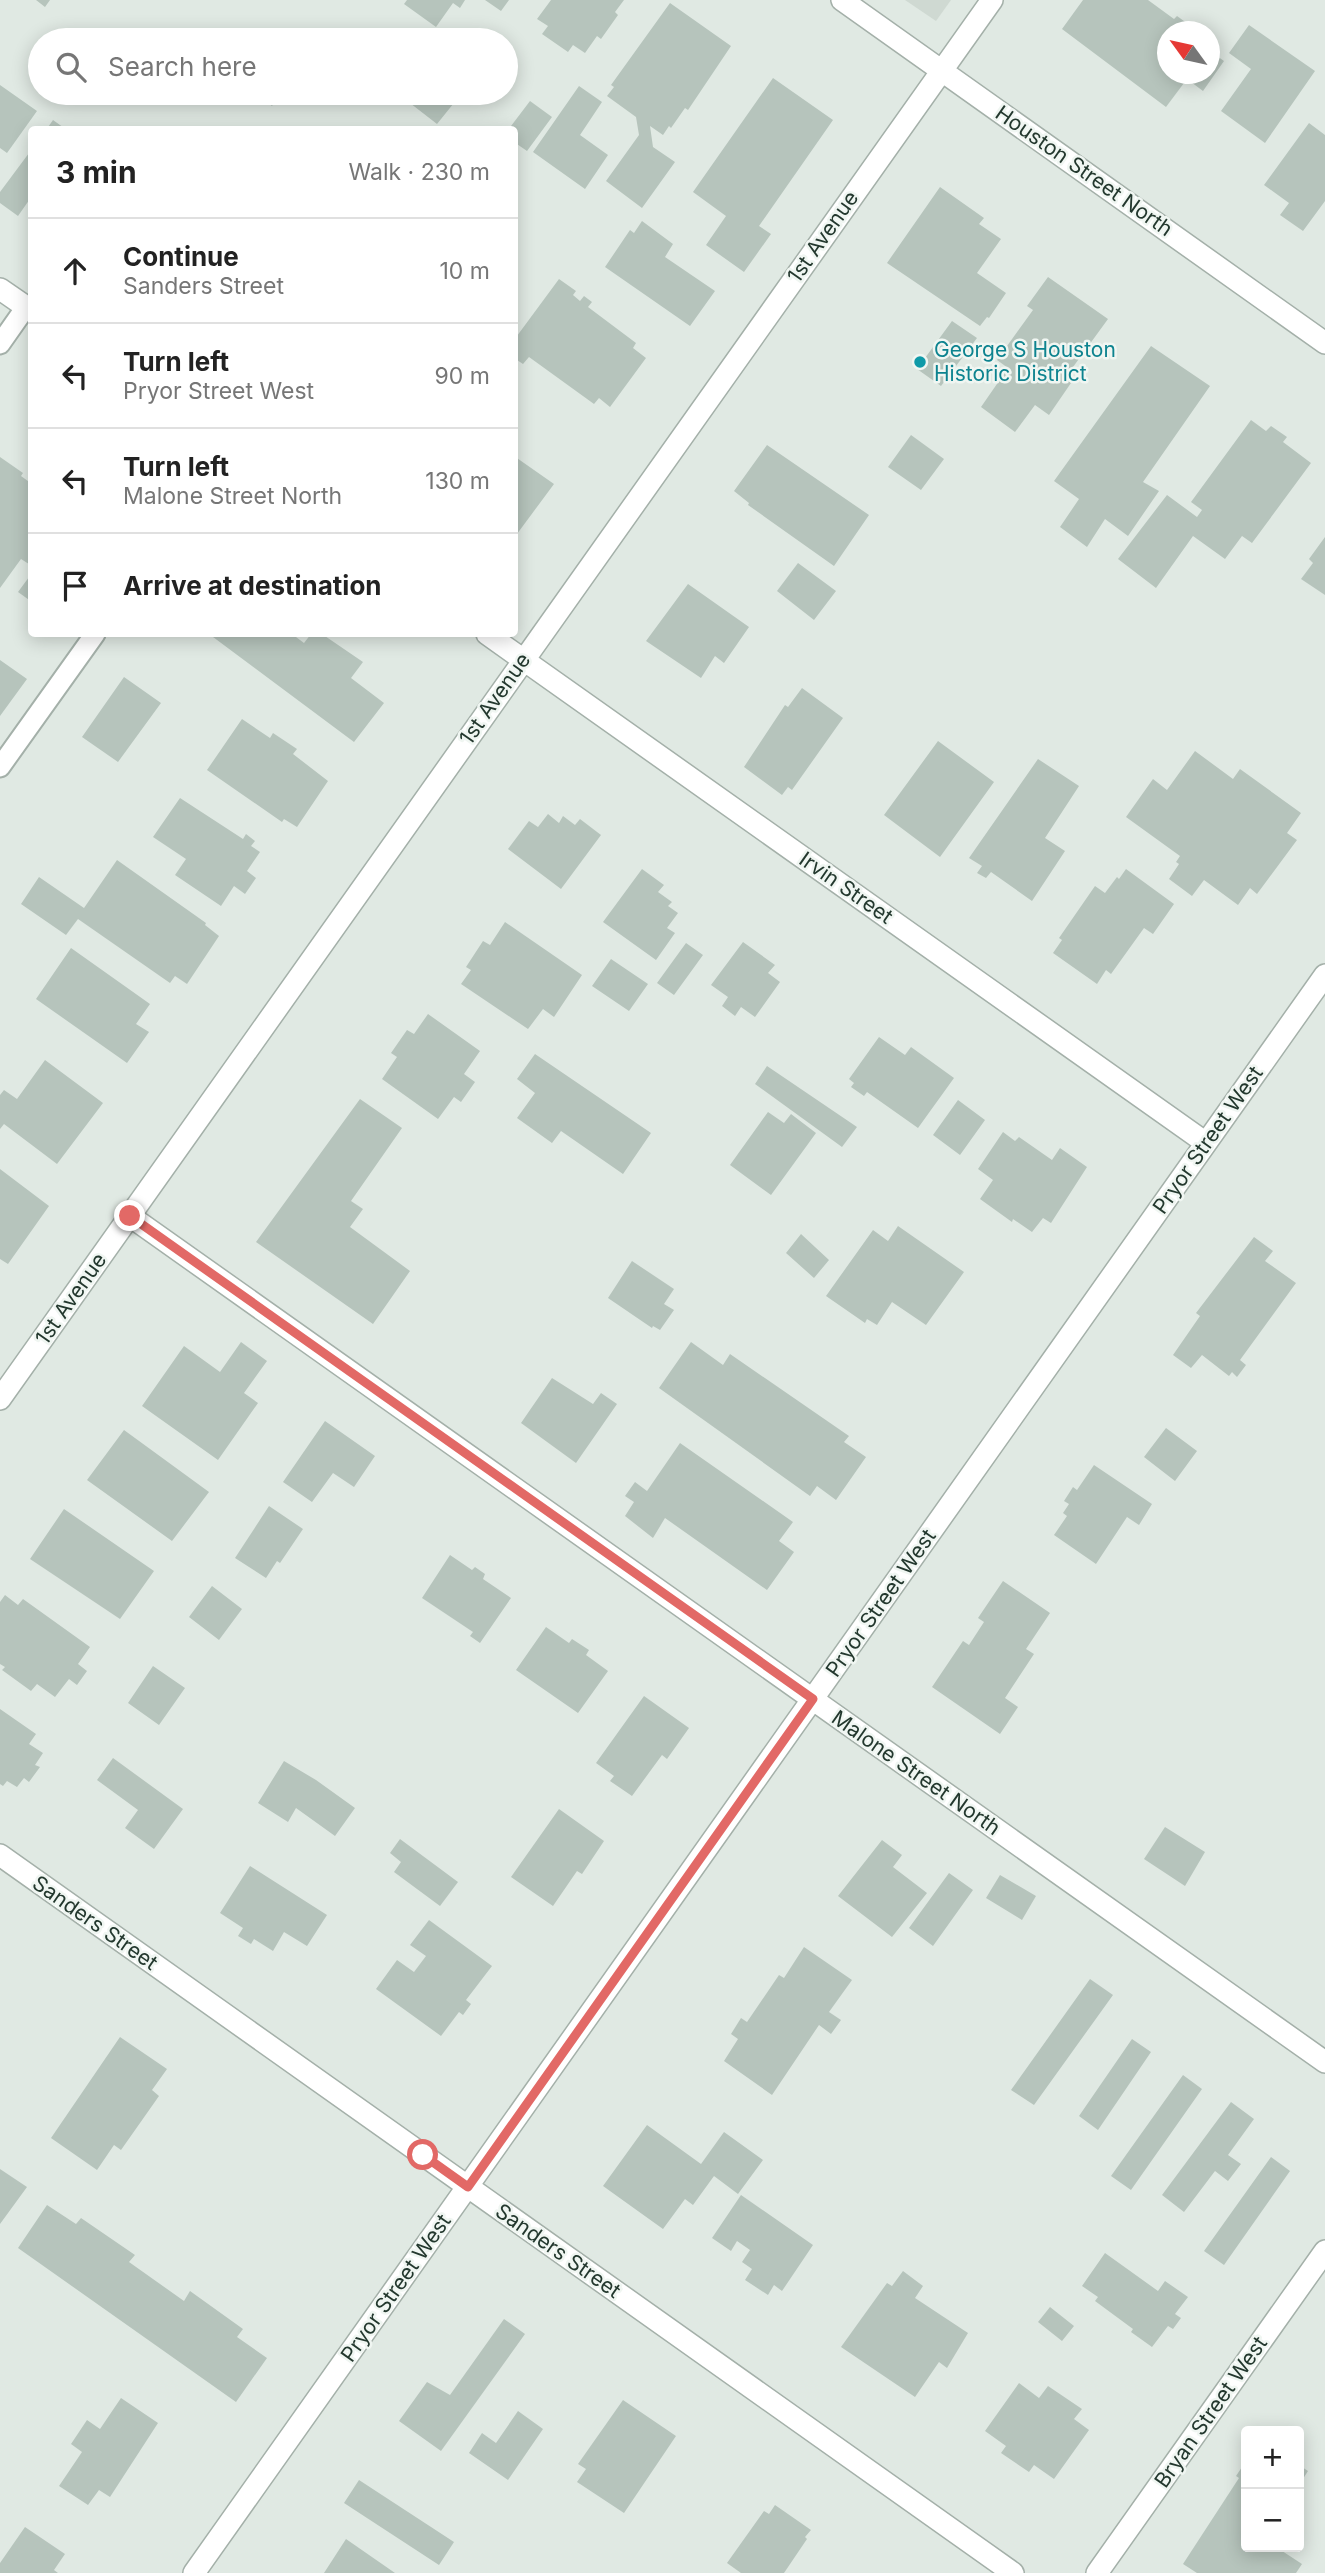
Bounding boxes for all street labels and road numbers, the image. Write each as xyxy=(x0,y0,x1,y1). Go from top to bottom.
street label: Houston Street North xyxy=(991,100,1178,241)
street label: 1st Avenue xyxy=(782,186,863,287)
street label: 1st Avenue xyxy=(454,648,535,749)
street label: Irvin Street xyxy=(795,846,898,929)
street label: Pryor Street West xyxy=(1147,1061,1268,1218)
street label: 1st Avenue xyxy=(30,1248,111,1349)
street label: Pryor Street West xyxy=(820,1524,941,1681)
street label: Malone Street North xyxy=(827,1705,1005,1840)
street label: Sanders Street xyxy=(28,1870,163,1975)
street label: Sanders Street xyxy=(491,2198,626,2303)
street label: Pryor Street West xyxy=(335,2209,456,2366)
street label: Bryan Street West xyxy=(1149,2331,1272,2492)

